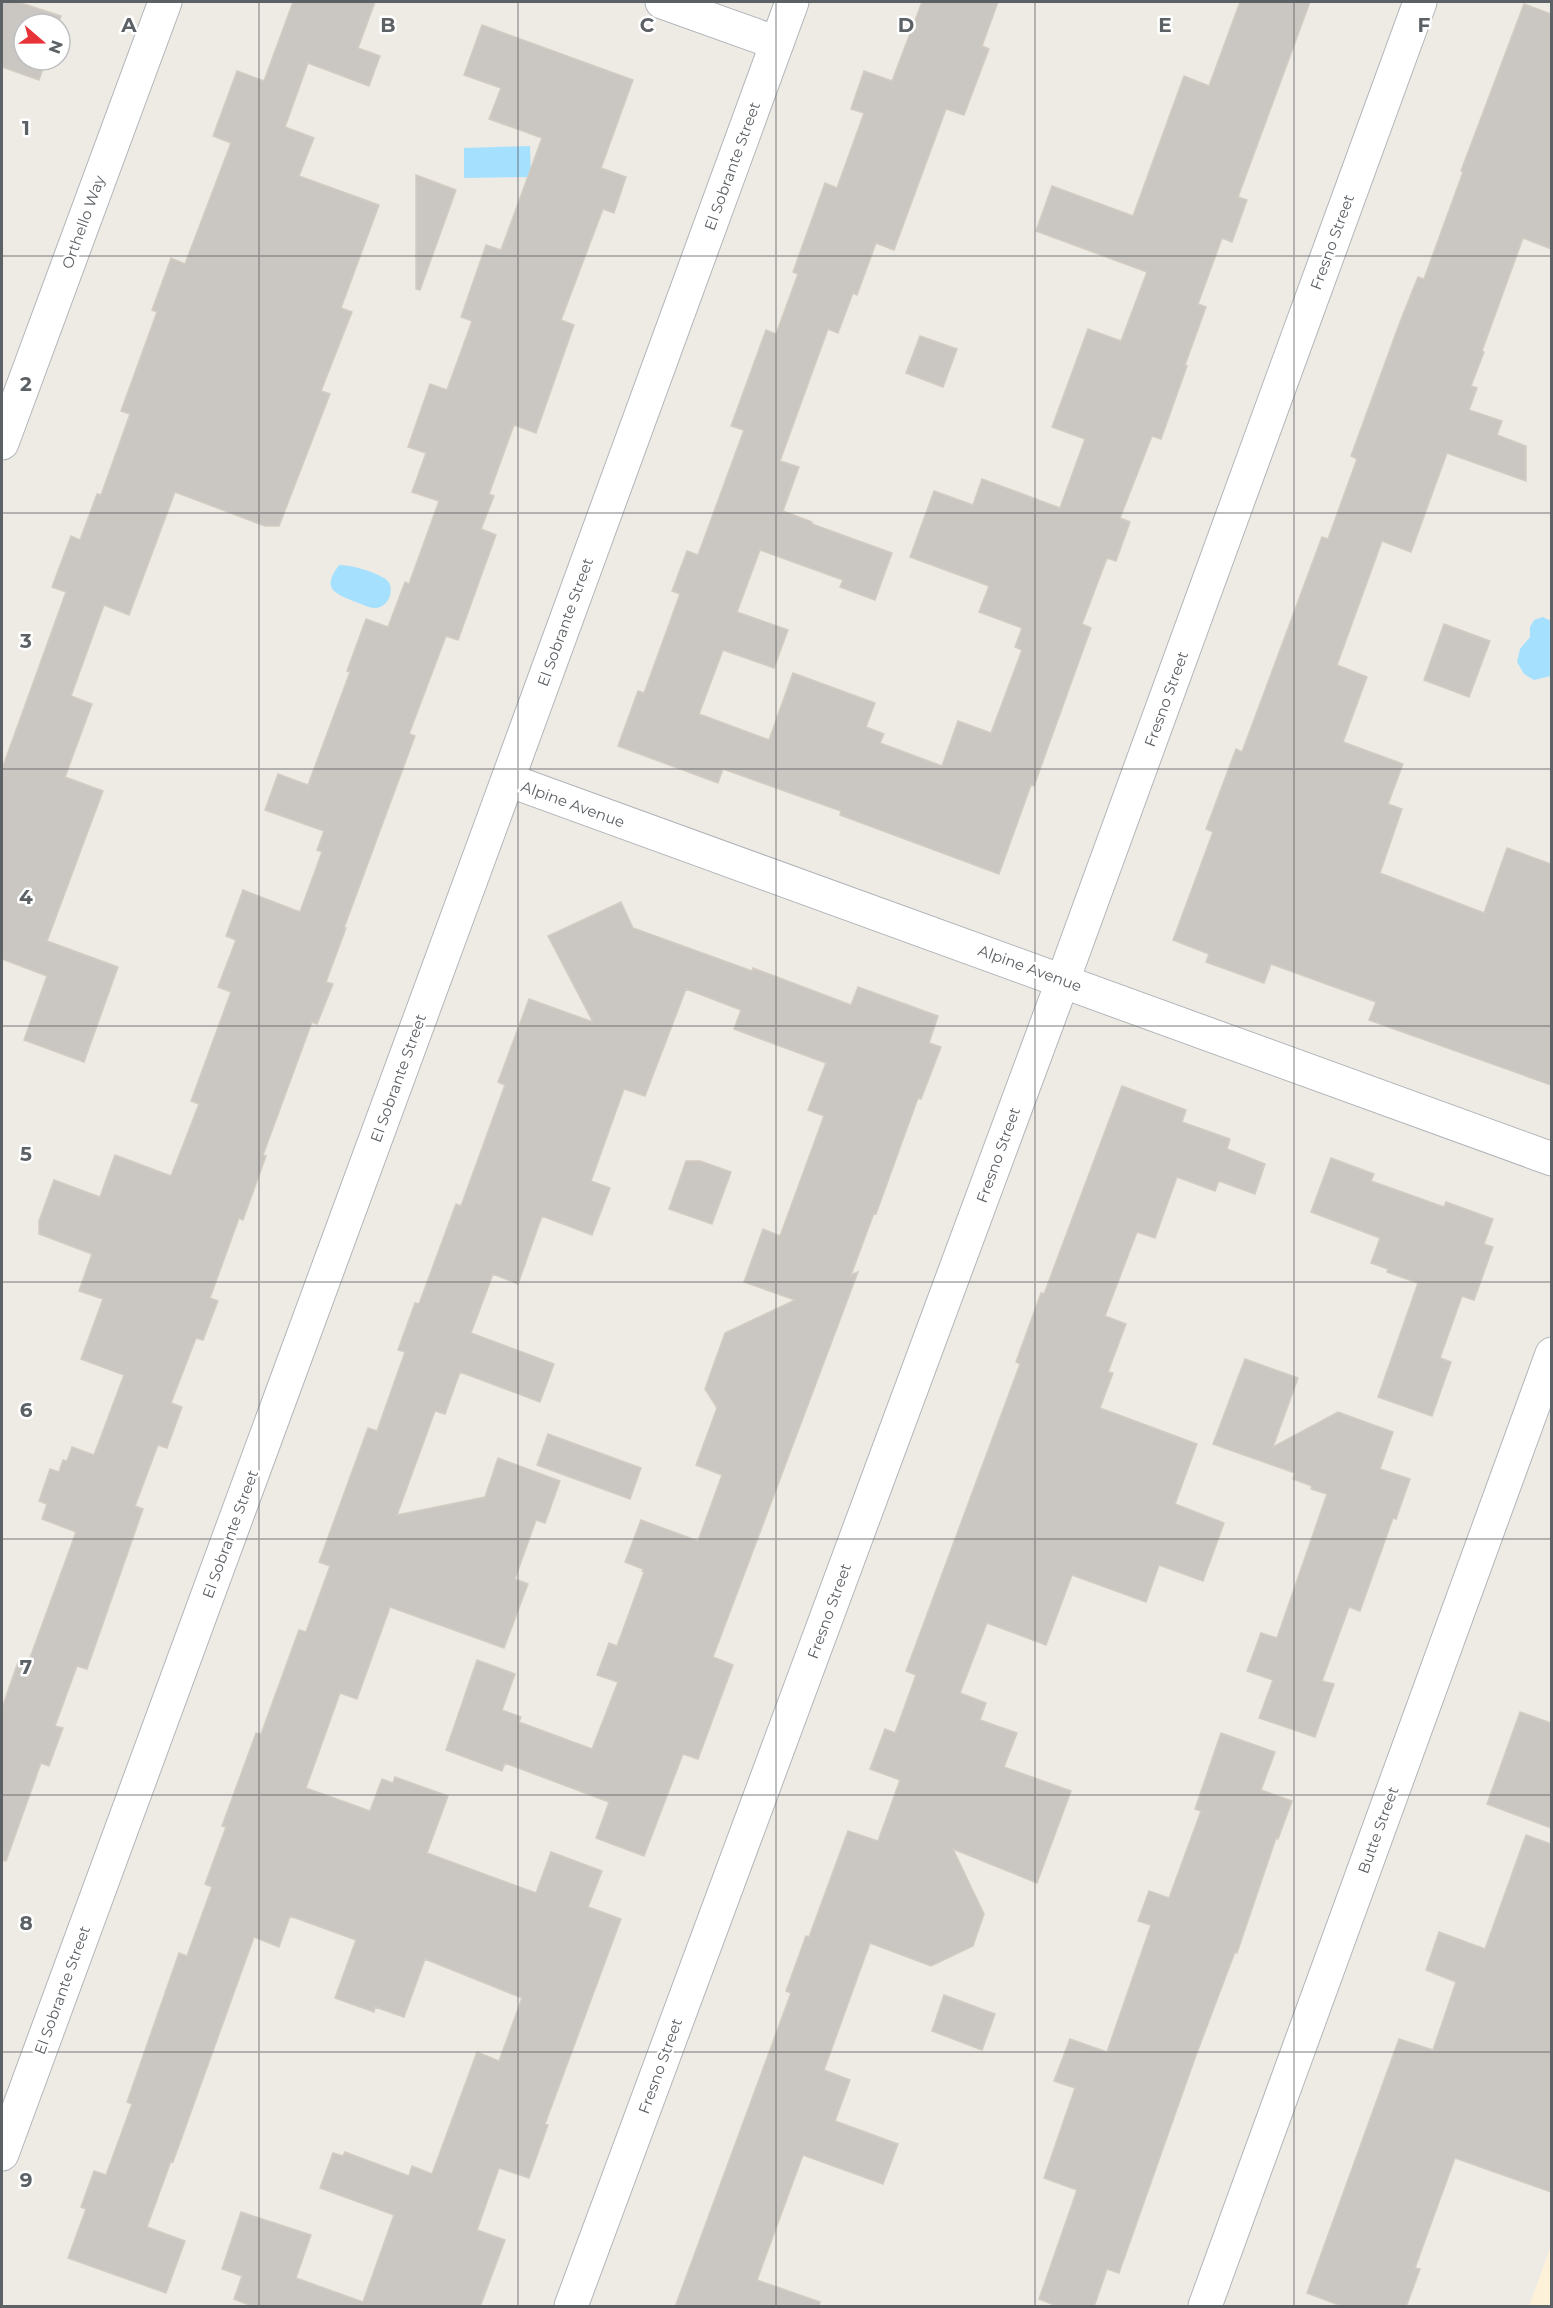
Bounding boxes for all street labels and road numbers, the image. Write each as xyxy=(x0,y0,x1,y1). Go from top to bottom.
street label: El Sobrante Street xyxy=(700,99,764,233)
street label: Orthello Way xyxy=(57,172,109,271)
street label: Fresno Street xyxy=(1306,192,1358,292)
street label: El Sobrante Street xyxy=(533,555,597,689)
street label: Fresno Street xyxy=(1140,649,1192,749)
street label: Alpine Avenue xyxy=(519,776,627,832)
street label: Alpine Avenue xyxy=(976,940,1084,996)
street label: El Sobrante Street xyxy=(366,1011,430,1145)
street label: Fresno Street xyxy=(972,1105,1024,1205)
street label: El Sobrante Street xyxy=(198,1467,262,1601)
street label: Fresno Street xyxy=(803,1561,855,1661)
street label: Butte Street xyxy=(1353,1784,1403,1876)
street label: El Sobrante Street xyxy=(30,1923,94,2057)
street label: Fresno Street xyxy=(634,2016,686,2116)

